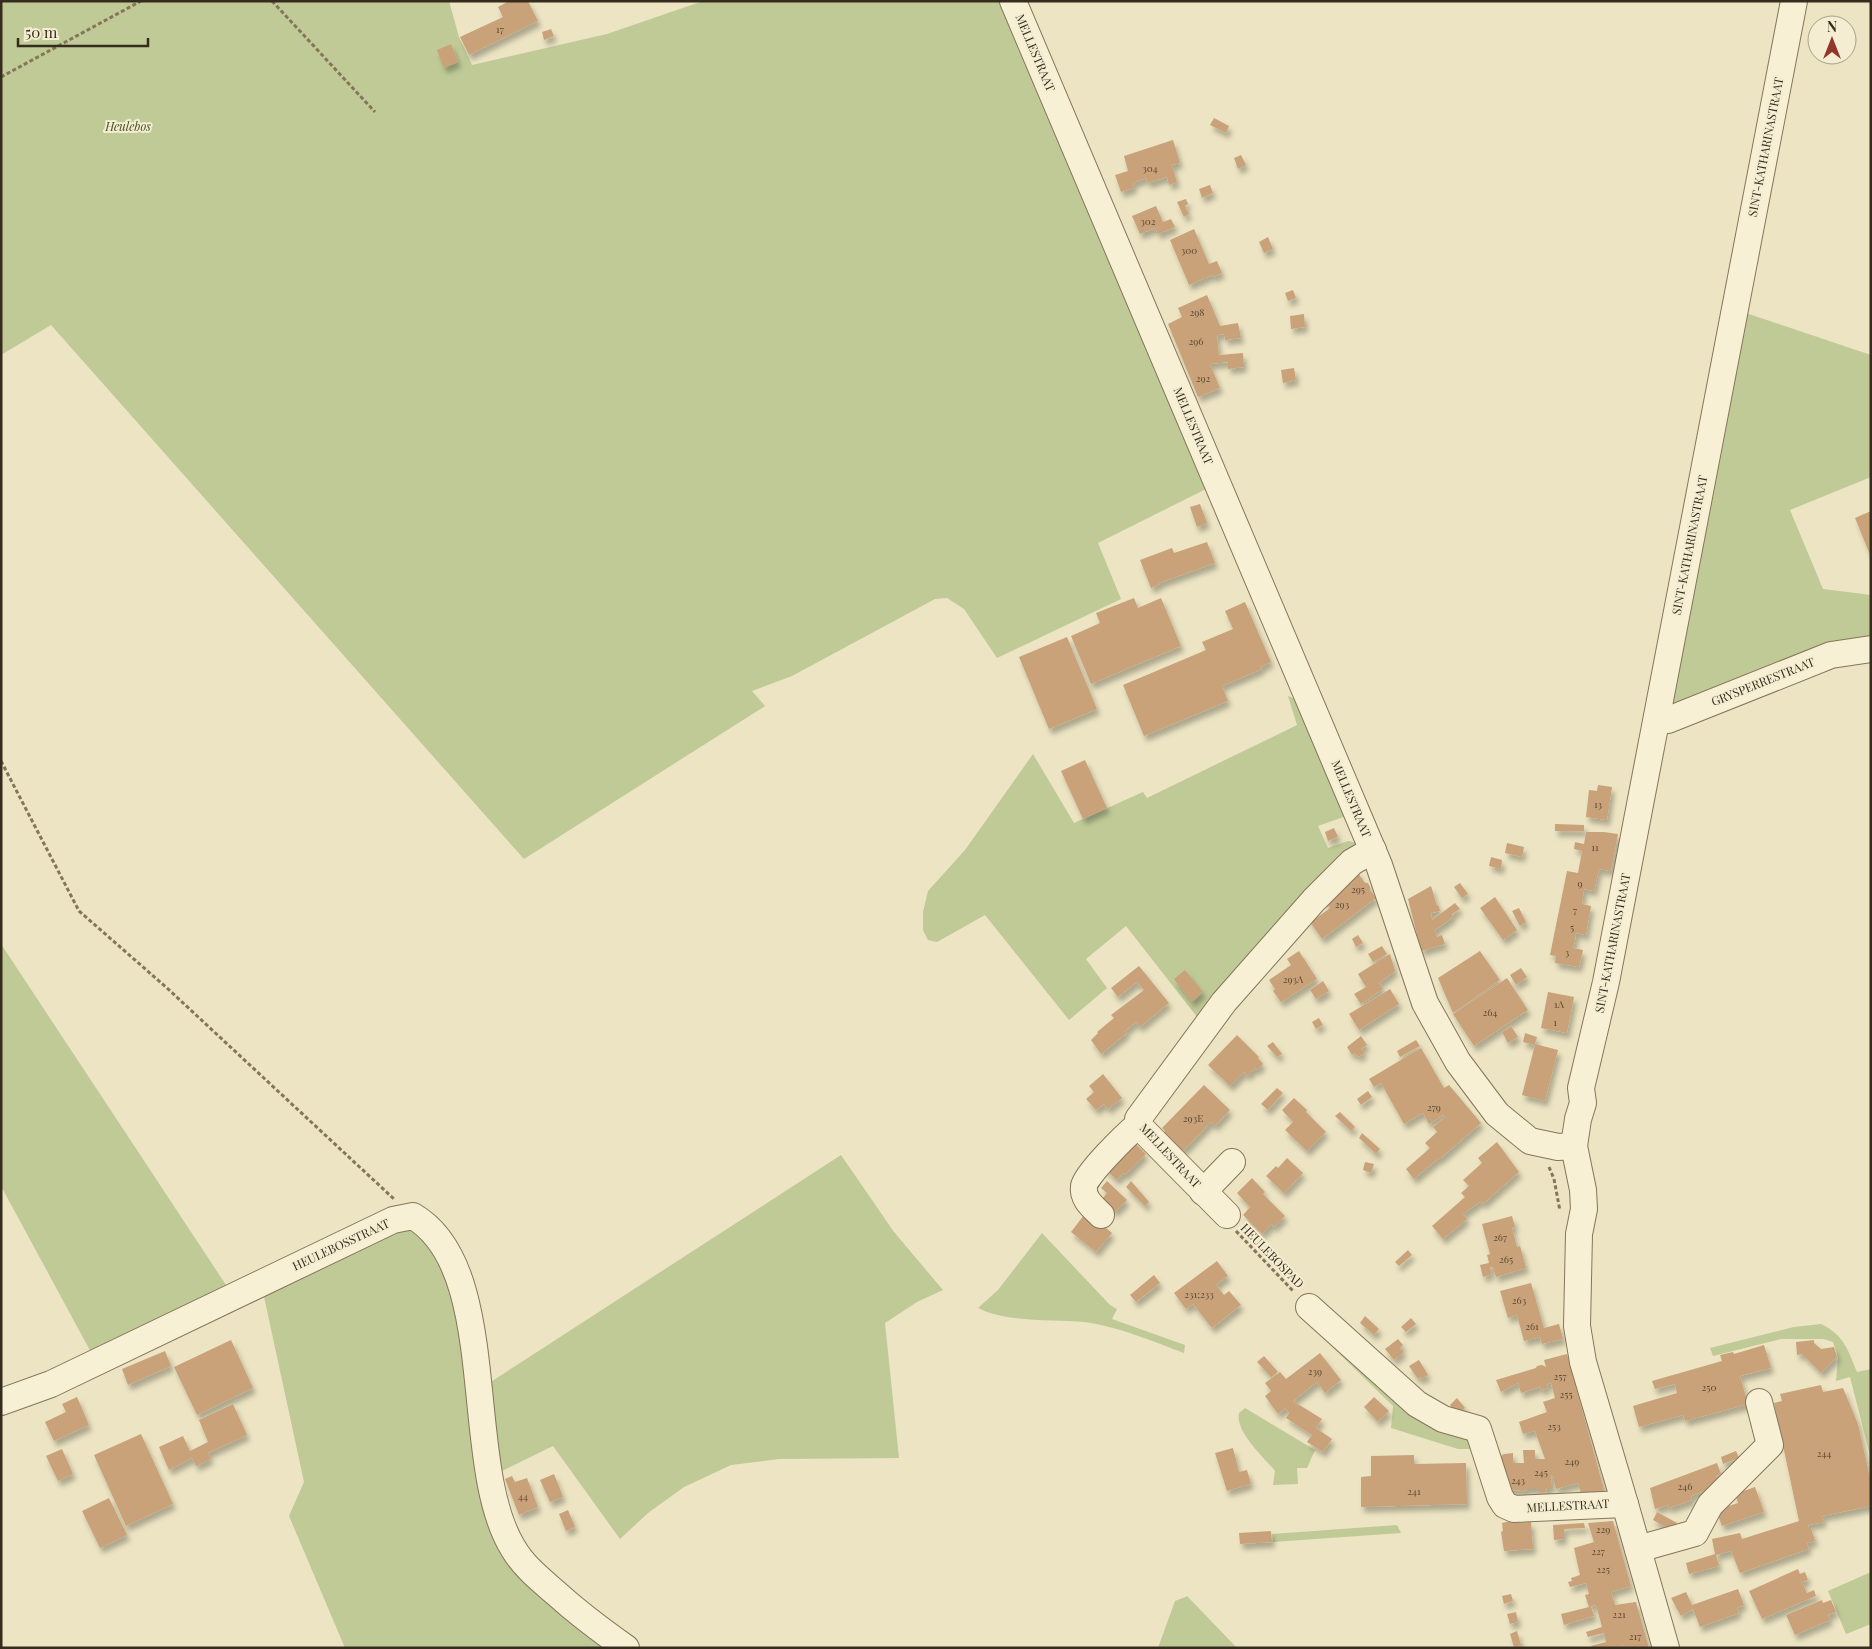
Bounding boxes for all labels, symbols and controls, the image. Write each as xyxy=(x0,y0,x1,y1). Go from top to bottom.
street label: MELLESTRAAT xyxy=(1012,11,1060,94)
scale bar xyxy=(18,15,148,47)
north arrow xyxy=(1807,15,1857,65)
text: N xyxy=(1827,17,1837,36)
text: 50 m xyxy=(25,22,58,42)
house number: 17 xyxy=(496,22,504,36)
street label: SINT-KATHARINASTRAAT xyxy=(1744,75,1787,218)
park label: Heulebos xyxy=(104,118,151,134)
house number: 304 xyxy=(1142,161,1158,175)
house number: 302 xyxy=(1140,214,1156,228)
house number: 300 xyxy=(1181,243,1197,257)
house number: 298 xyxy=(1189,305,1205,319)
house number: 296 xyxy=(1188,334,1204,348)
house number: 292 xyxy=(1196,371,1211,385)
street label: MELLESTRAAT xyxy=(1170,384,1218,467)
street label: SINT-KATHARINASTRAAT xyxy=(1668,473,1711,616)
street label: GRYSPERRESTRAAT xyxy=(1709,653,1817,709)
street label: MELLESTRAAT xyxy=(1328,757,1376,840)
house number: 13 xyxy=(1594,797,1603,811)
house number: 11 xyxy=(1591,840,1599,854)
street label: SINT-KATHARINASTRAAT xyxy=(1591,871,1634,1014)
house number: 9 xyxy=(1577,876,1583,890)
house number: 295 xyxy=(1351,882,1365,896)
house number: 293 xyxy=(1335,897,1350,911)
house number: 7 xyxy=(1573,903,1577,917)
house number: 5 xyxy=(1570,920,1574,934)
house number: 3 xyxy=(1565,945,1570,959)
house number: 293A xyxy=(1283,972,1304,986)
house number: 1A xyxy=(1554,997,1565,1011)
house number: 264 xyxy=(1483,1005,1498,1019)
house number: 1 xyxy=(1553,1015,1557,1029)
house number: 279 xyxy=(1427,1100,1441,1114)
house number: 293E xyxy=(1183,1111,1203,1125)
street label: MELLESTRAAT xyxy=(1137,1120,1205,1191)
street label: HEULEBOSSTRAAT xyxy=(289,1214,392,1274)
street label: HEULEBOSPAD xyxy=(1238,1219,1308,1291)
house number: 267 xyxy=(1493,1230,1507,1244)
house number: 265 xyxy=(1499,1252,1513,1266)
house number: 231;233 xyxy=(1184,1287,1214,1301)
house number: 263 xyxy=(1512,1293,1527,1307)
house number: 261 xyxy=(1525,1319,1539,1333)
house number: 239 xyxy=(1308,1364,1322,1378)
house number: 257 xyxy=(1554,1369,1567,1383)
house number: 250 xyxy=(1702,1380,1716,1394)
house number: 255 xyxy=(1559,1387,1573,1401)
house number: 253 xyxy=(1547,1419,1561,1433)
house number: 244 xyxy=(1817,1446,1831,1460)
house number: 249 xyxy=(1565,1454,1579,1468)
house number: 245 xyxy=(1534,1465,1548,1479)
house number: 243 xyxy=(1511,1473,1526,1487)
house number: 246 xyxy=(1678,1479,1692,1493)
house number: 241 xyxy=(1407,1484,1421,1498)
house number: 44 xyxy=(518,1489,528,1503)
street label: MELLESTRAAT xyxy=(1526,1495,1610,1515)
house number: 229 xyxy=(1596,1522,1610,1536)
house number: 227 xyxy=(1591,1544,1605,1558)
house number: 225 xyxy=(1596,1562,1610,1576)
house number: 221 xyxy=(1612,1607,1626,1621)
house number: 217 xyxy=(1629,1629,1641,1643)

